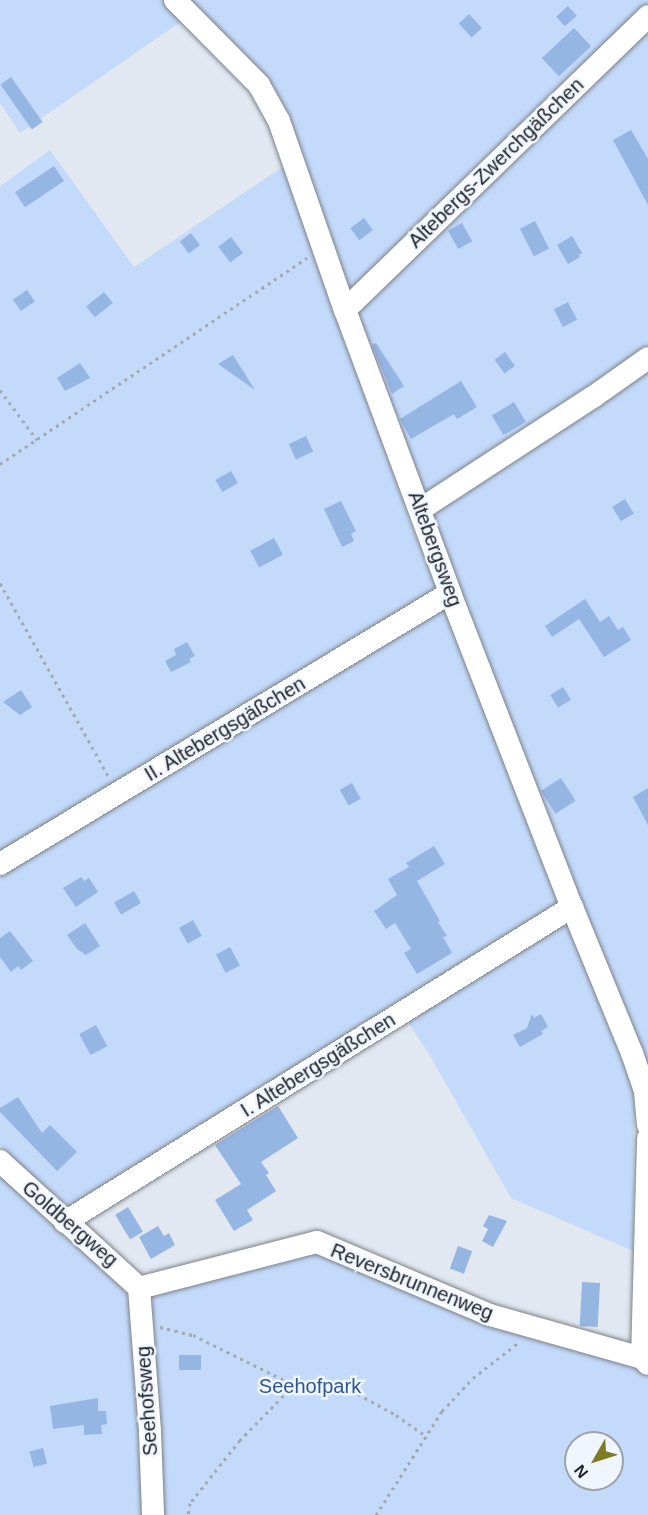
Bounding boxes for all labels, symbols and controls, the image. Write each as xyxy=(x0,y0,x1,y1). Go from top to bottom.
street label: Altebergs-Zwerchgäßchen xyxy=(403,73,589,253)
street label: Altebergsweg xyxy=(403,488,467,610)
street label: II. Altebergsgäßchen xyxy=(140,671,310,787)
street label: I. Altebergsgäßchen xyxy=(236,1007,400,1123)
street label: Goldbergweg xyxy=(17,1176,123,1272)
street label: Reversbrunnenweg xyxy=(327,1238,497,1326)
street label: Seehofsweg xyxy=(131,1345,163,1457)
park label: Seehofpark xyxy=(259,1374,361,1398)
north arrow xyxy=(564,1431,624,1491)
text: N xyxy=(571,1462,591,1481)

